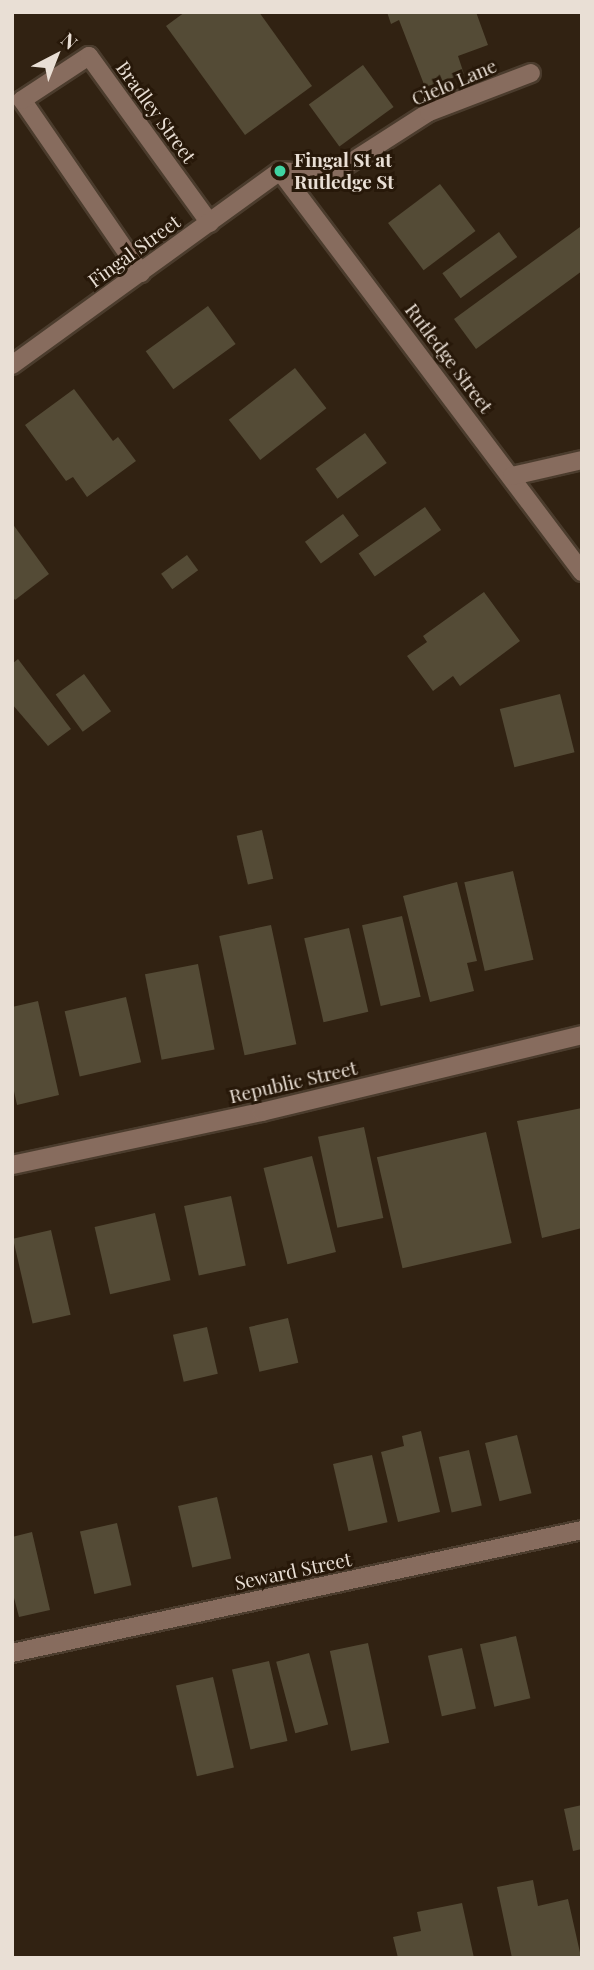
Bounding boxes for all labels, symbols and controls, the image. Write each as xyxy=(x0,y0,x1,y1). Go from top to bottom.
north arrow xyxy=(21,21,91,91)
text: N xyxy=(56,26,84,55)
street label: Cielo Lane xyxy=(408,54,500,110)
street label: Bradley Street xyxy=(111,56,201,168)
place label: Fingal St at Rutledge St xyxy=(294,149,394,193)
marker: Fingal St at Rutledge St xyxy=(272,163,288,179)
street label: Fingal Street xyxy=(84,210,184,292)
street label: Rutledge Street xyxy=(400,299,498,417)
street label: Republic Street xyxy=(227,1056,359,1108)
street label: Seward Street xyxy=(233,1548,353,1594)

